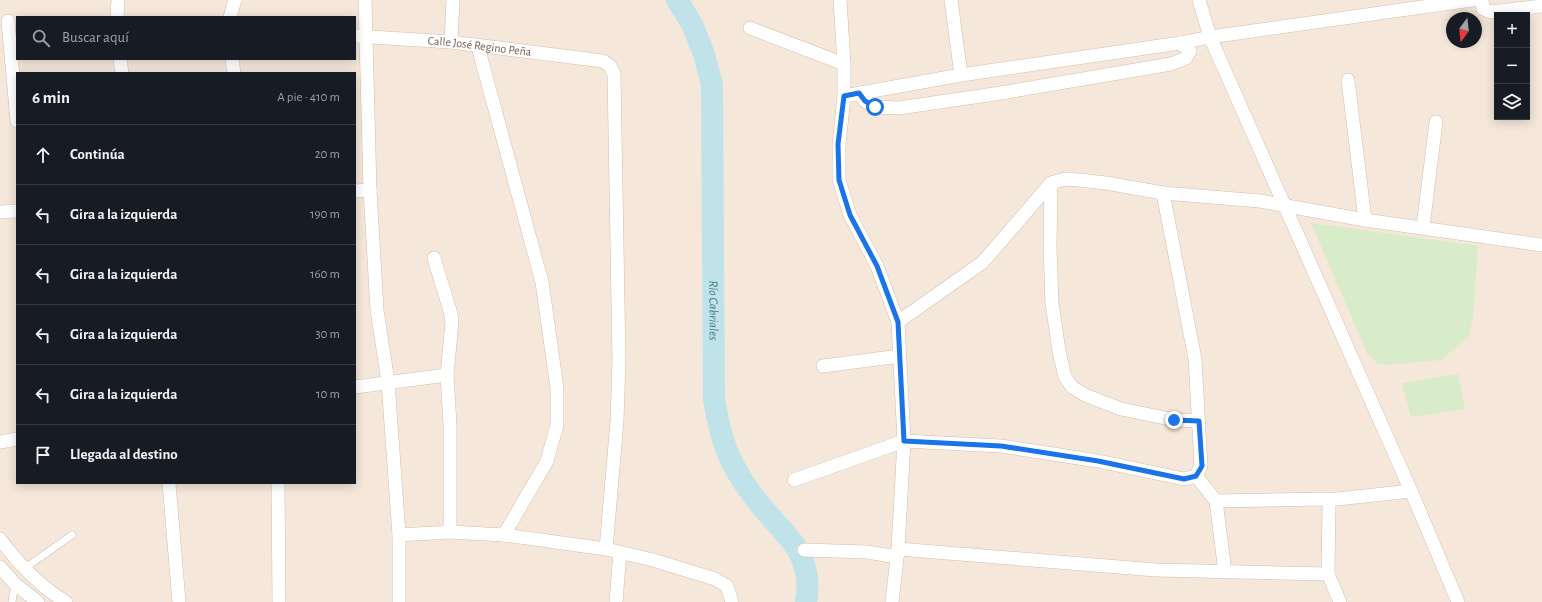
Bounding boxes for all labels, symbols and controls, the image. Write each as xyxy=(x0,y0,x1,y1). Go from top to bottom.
north arrow xyxy=(1446,12,1482,48)
map controls xyxy=(1494,12,1530,120)
button: + xyxy=(1494,12,1530,48)
search box xyxy=(16,16,356,60)
icon: search xyxy=(30,27,52,49)
text: Buscar aquí xyxy=(62,30,129,45)
street label: Calle José Regino Peña xyxy=(427,35,532,58)
button: − xyxy=(1494,48,1530,84)
button: layers xyxy=(1494,84,1530,120)
text: 6 min xyxy=(32,89,70,106)
text: A pie · 410 m xyxy=(277,91,340,104)
route start xyxy=(866,98,884,116)
icon: ahead xyxy=(32,144,54,166)
text: Continúa xyxy=(70,147,125,162)
text: 20 m xyxy=(315,148,340,161)
icon: left xyxy=(32,204,54,226)
text: Gira a la izquierda xyxy=(70,207,177,222)
text: 190 m xyxy=(310,208,340,221)
icon: left xyxy=(32,264,54,286)
text: Gira a la izquierda xyxy=(70,267,177,282)
text: 160 m xyxy=(310,268,340,281)
water label: Río Cabriales xyxy=(707,280,720,340)
icon: left xyxy=(32,324,54,346)
text: Gira a la izquierda xyxy=(70,327,177,342)
text: 30 m xyxy=(315,328,340,341)
icon: left xyxy=(32,384,54,406)
text: Gira a la izquierda xyxy=(70,387,177,402)
text: 10 m xyxy=(316,388,340,401)
route end xyxy=(1165,411,1183,429)
icon: arrive xyxy=(32,444,54,466)
text: Llegada al destino xyxy=(70,447,178,462)

